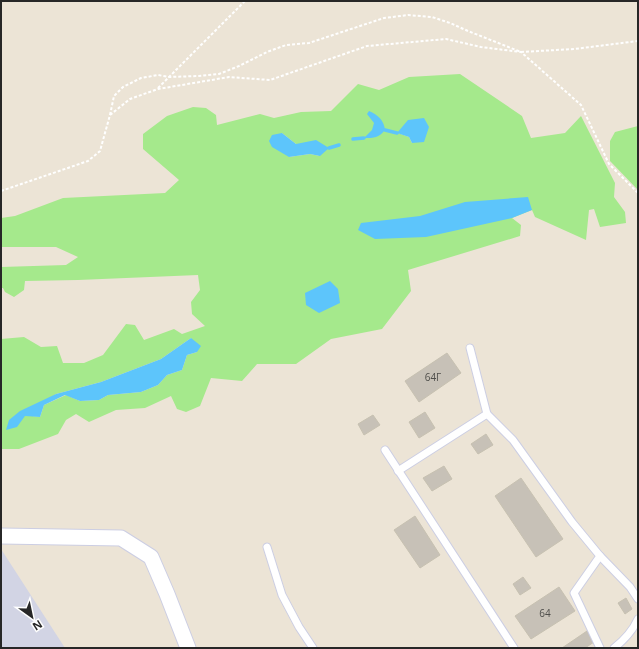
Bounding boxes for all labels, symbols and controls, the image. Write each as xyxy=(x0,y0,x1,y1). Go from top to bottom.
house number: 64Г xyxy=(425,370,441,384)
north arrow xyxy=(12,597,52,637)
house number: 64 xyxy=(539,606,551,620)
text: N xyxy=(30,617,46,635)

